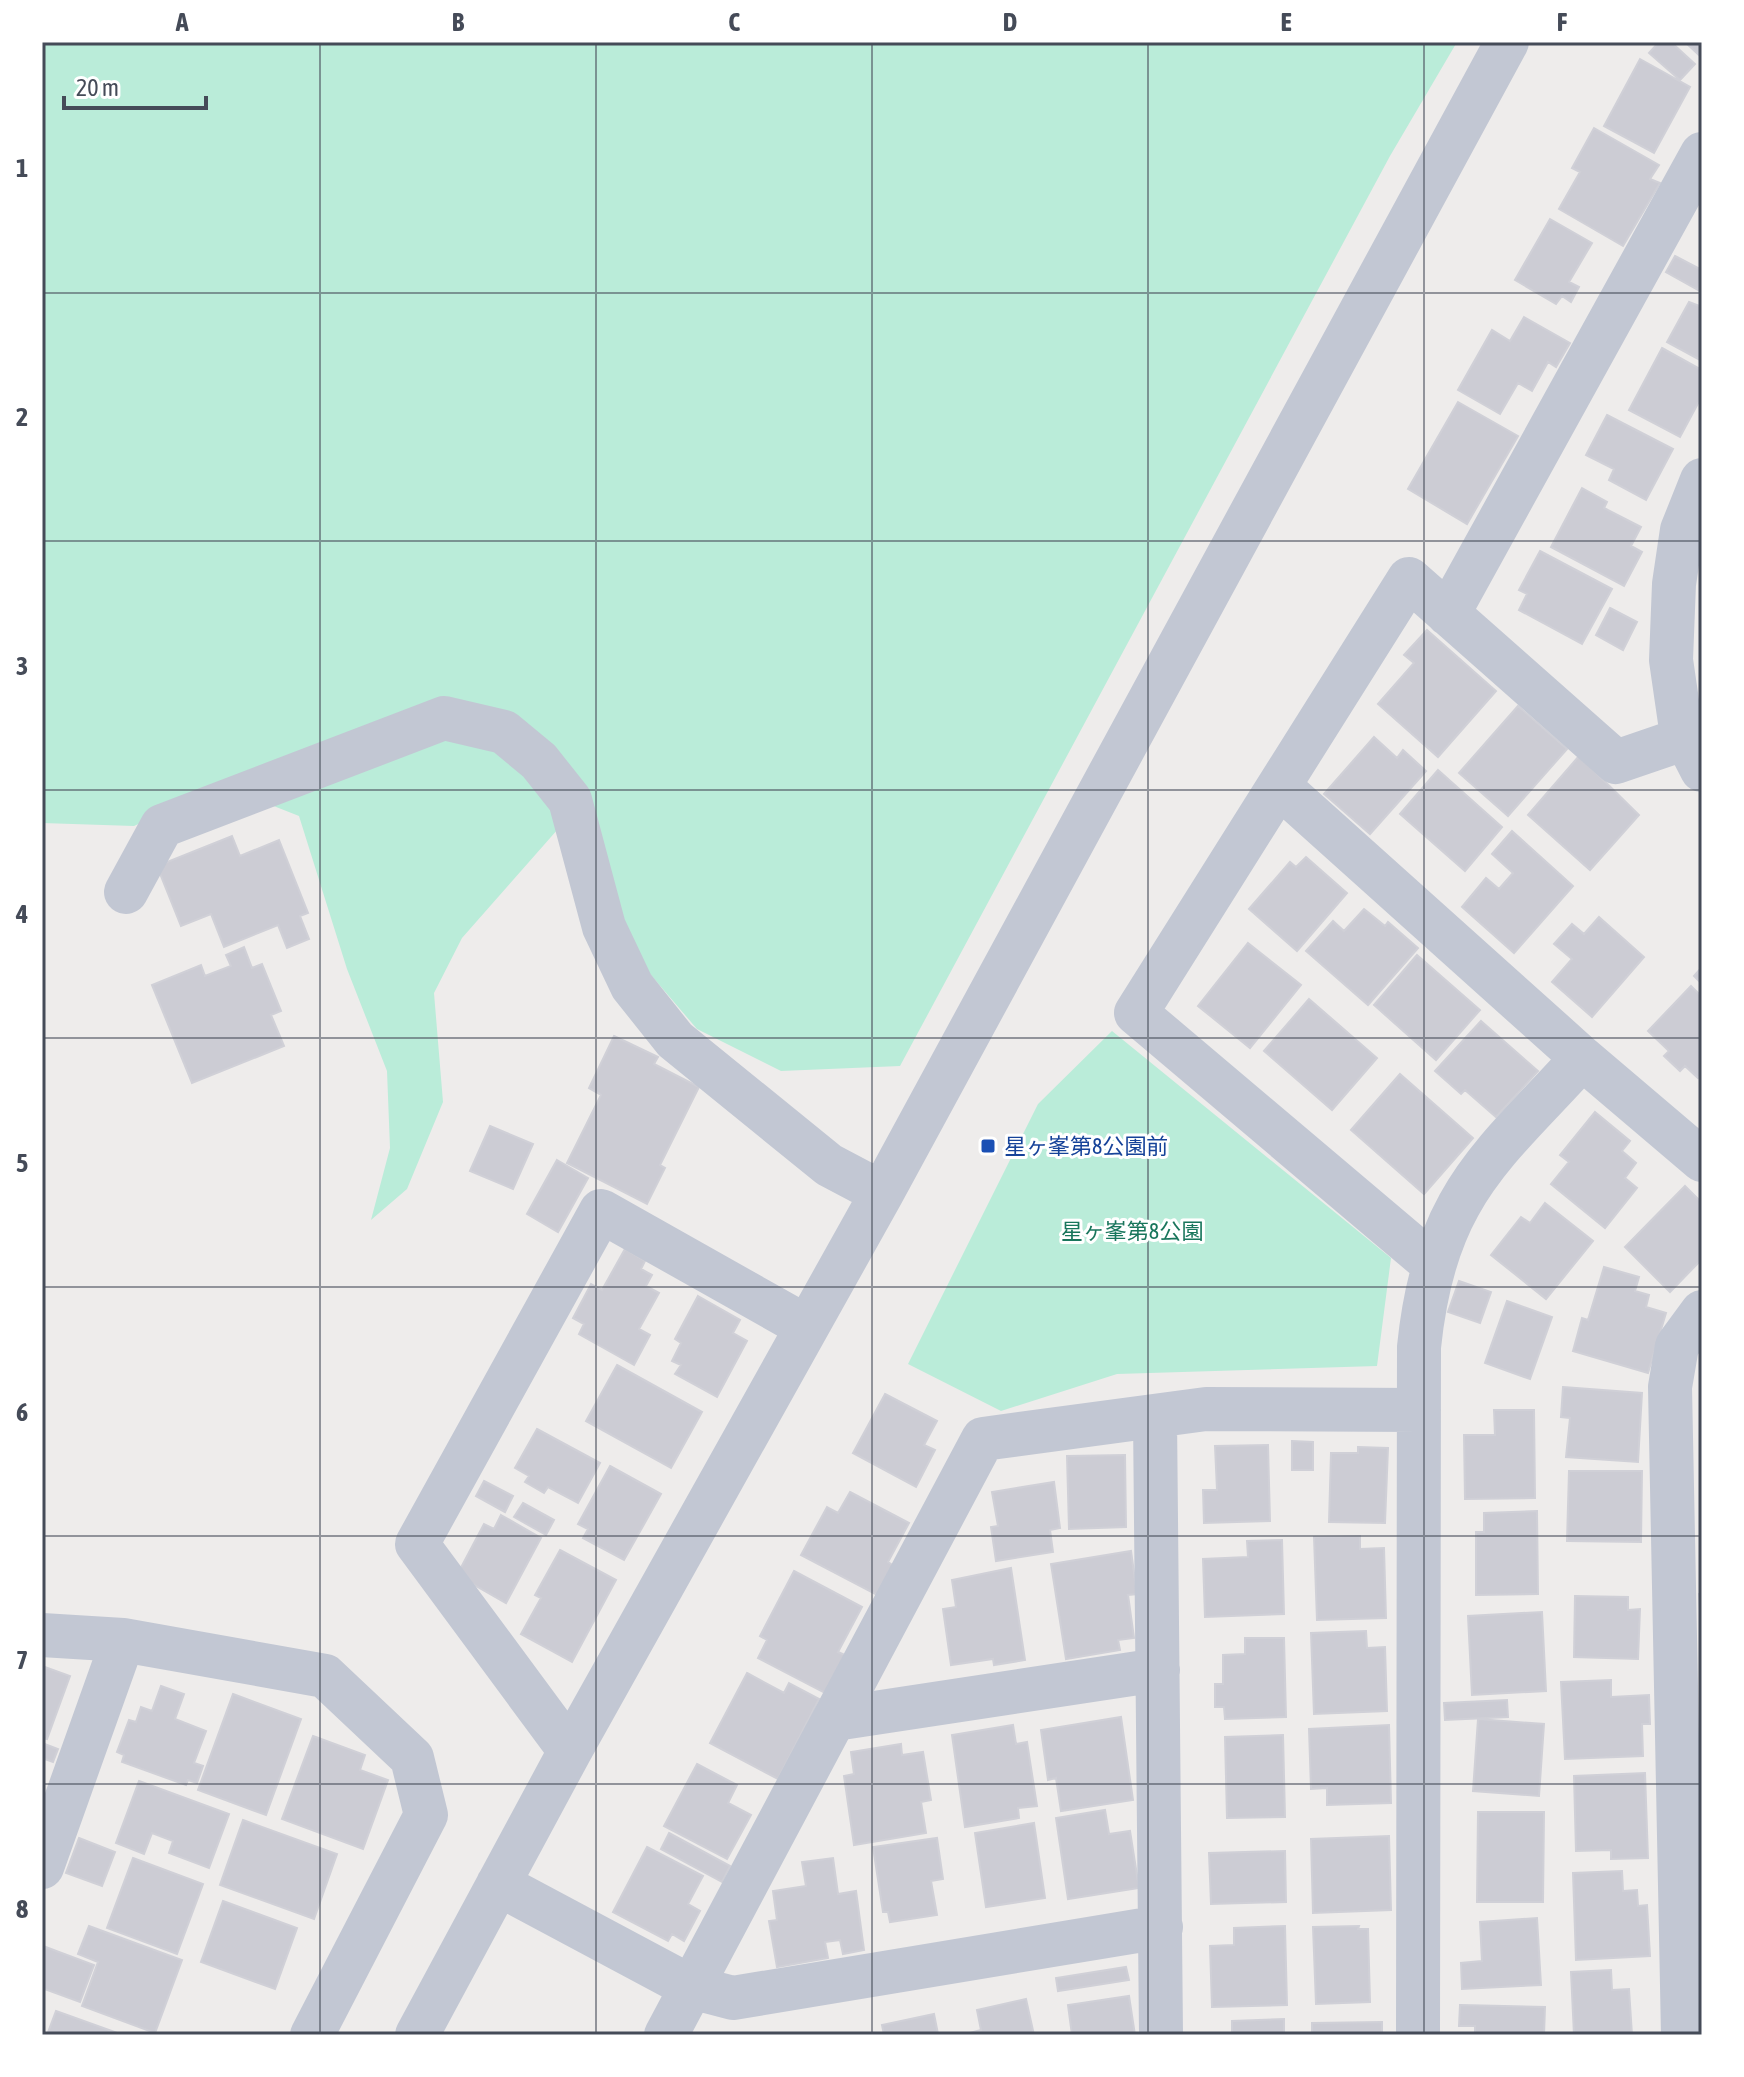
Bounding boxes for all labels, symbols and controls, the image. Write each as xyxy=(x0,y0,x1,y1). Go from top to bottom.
text: A xyxy=(175,7,189,37)
text: B xyxy=(452,7,465,37)
text: C xyxy=(728,7,740,37)
text: D xyxy=(1003,7,1017,37)
text: E xyxy=(1280,7,1292,37)
text: F xyxy=(1557,7,1568,37)
scale bar xyxy=(64,60,206,110)
text: 20 m xyxy=(76,74,119,101)
text: 1 xyxy=(16,153,28,183)
text: 2 xyxy=(16,402,28,432)
text: 3 xyxy=(16,651,28,681)
text: 4 xyxy=(15,899,28,929)
place label: 星ヶ峯第8公園前 xyxy=(1004,1133,1168,1159)
marker: 星ヶ峯第8公園前 xyxy=(979,1137,997,1155)
text: 5 xyxy=(16,1148,28,1178)
park label: 星ヶ峯第8公園 xyxy=(1061,1218,1203,1244)
text: 6 xyxy=(16,1397,28,1427)
text: 7 xyxy=(16,1645,28,1675)
text: 8 xyxy=(16,1894,28,1924)

